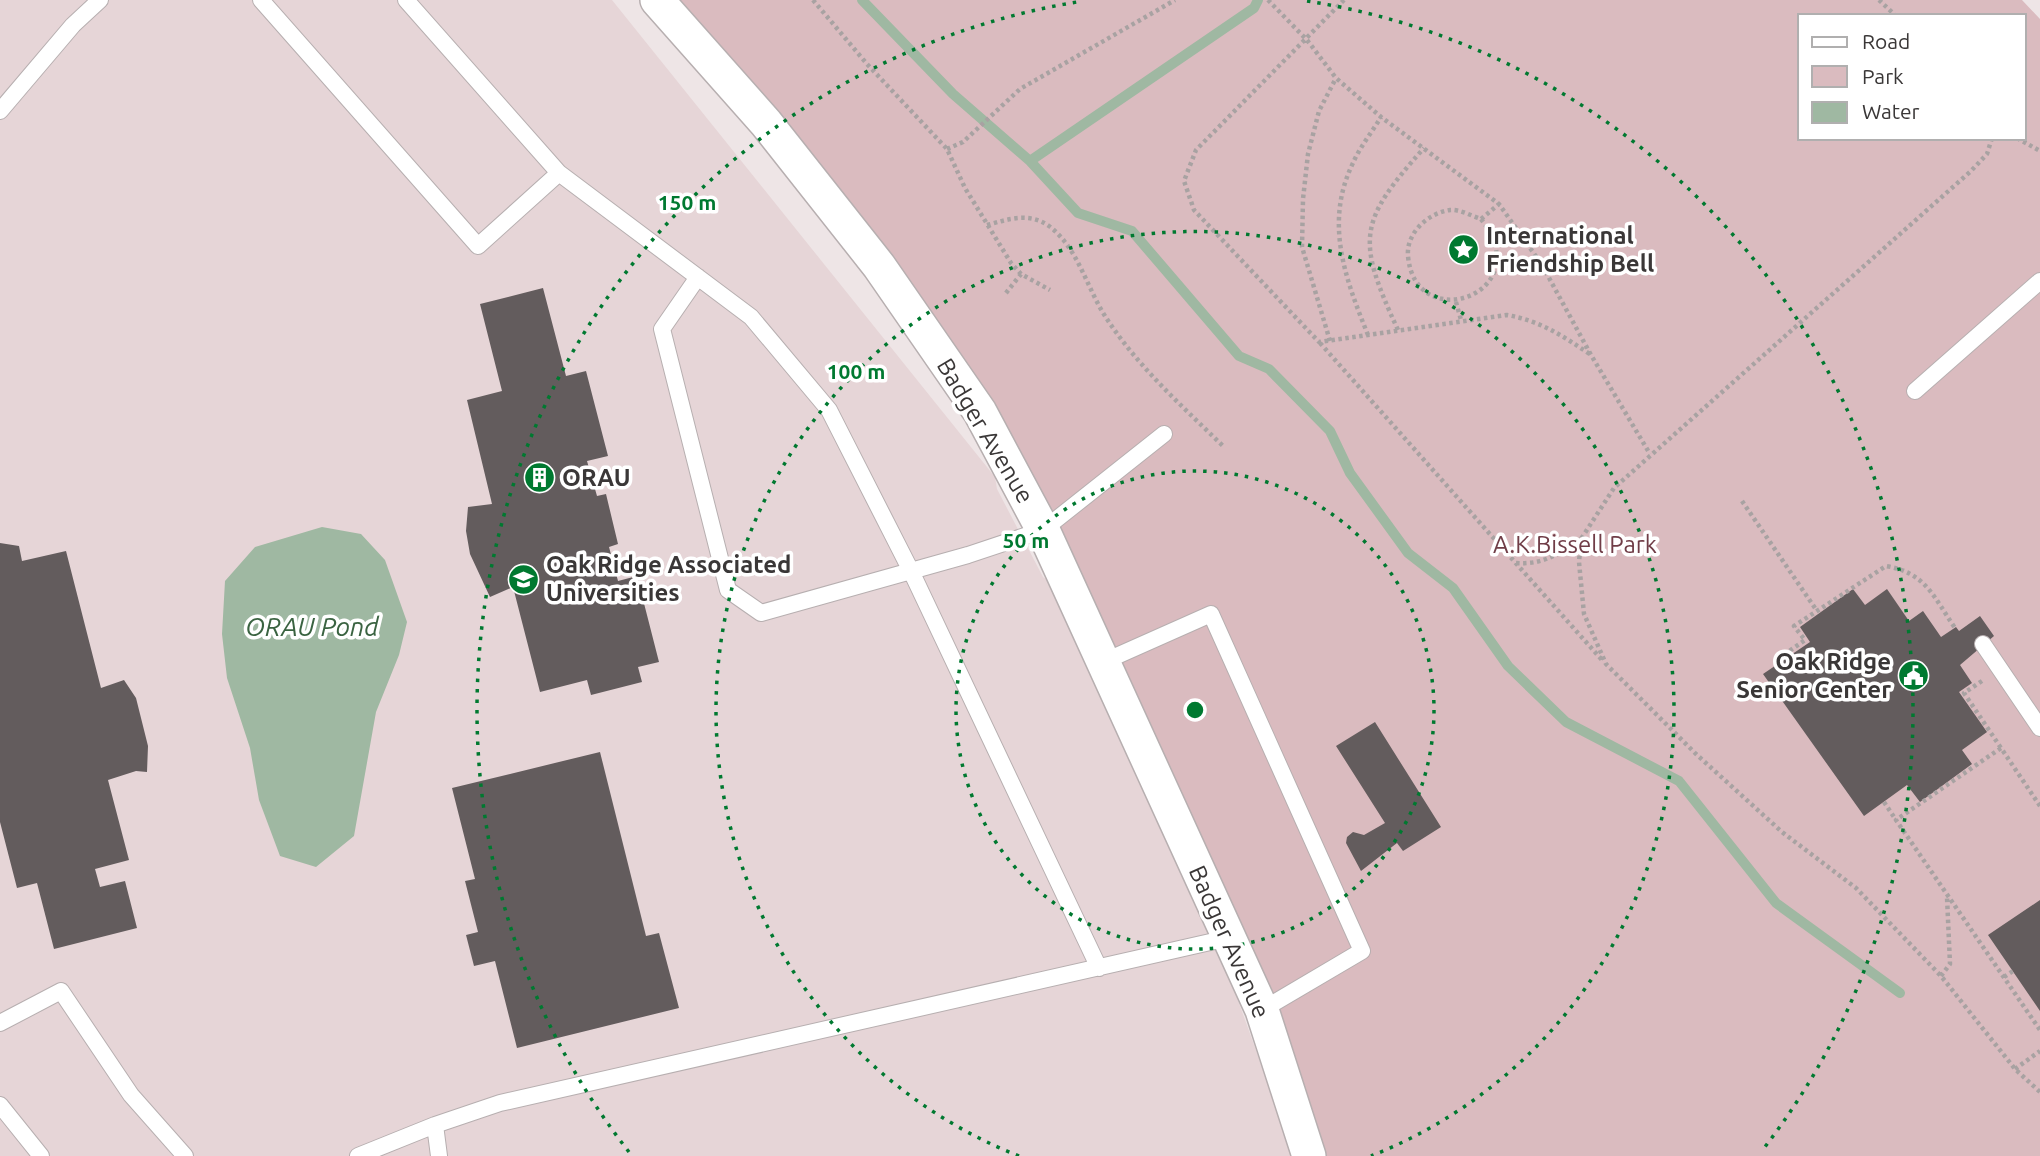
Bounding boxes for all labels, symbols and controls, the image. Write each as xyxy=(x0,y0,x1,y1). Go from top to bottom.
legend xyxy=(1798,14,2026,140)
text: Road xyxy=(1862,29,1910,53)
text: Park xyxy=(1862,64,1904,88)
text: Water xyxy=(1862,99,1920,123)
text: 150 m xyxy=(658,190,716,214)
place label: International Friendship Bell xyxy=(1486,222,1654,277)
place icon: International Friendship Bell xyxy=(1446,233,1480,267)
street label: Badger Avenue xyxy=(932,353,1039,508)
text: 100 m xyxy=(827,359,885,383)
building icon: ORAU xyxy=(522,461,556,495)
place label: ORAU xyxy=(562,464,631,491)
text: 50 m xyxy=(1003,528,1049,552)
park label: A.K.Bissell Park xyxy=(1493,531,1657,558)
place label: Oak Ridge Associated Universities xyxy=(546,551,791,606)
school or university icon: Oak Ridge Associated Universities xyxy=(506,562,540,596)
water label: ORAU Pond xyxy=(245,612,380,641)
place label: Oak Ridge Senior Center xyxy=(1736,648,1891,703)
public building icon: Oak Ridge Senior Center xyxy=(1897,659,1931,693)
centre of rings xyxy=(1183,698,1207,722)
street label: Badger Avenue xyxy=(1184,861,1275,1022)

